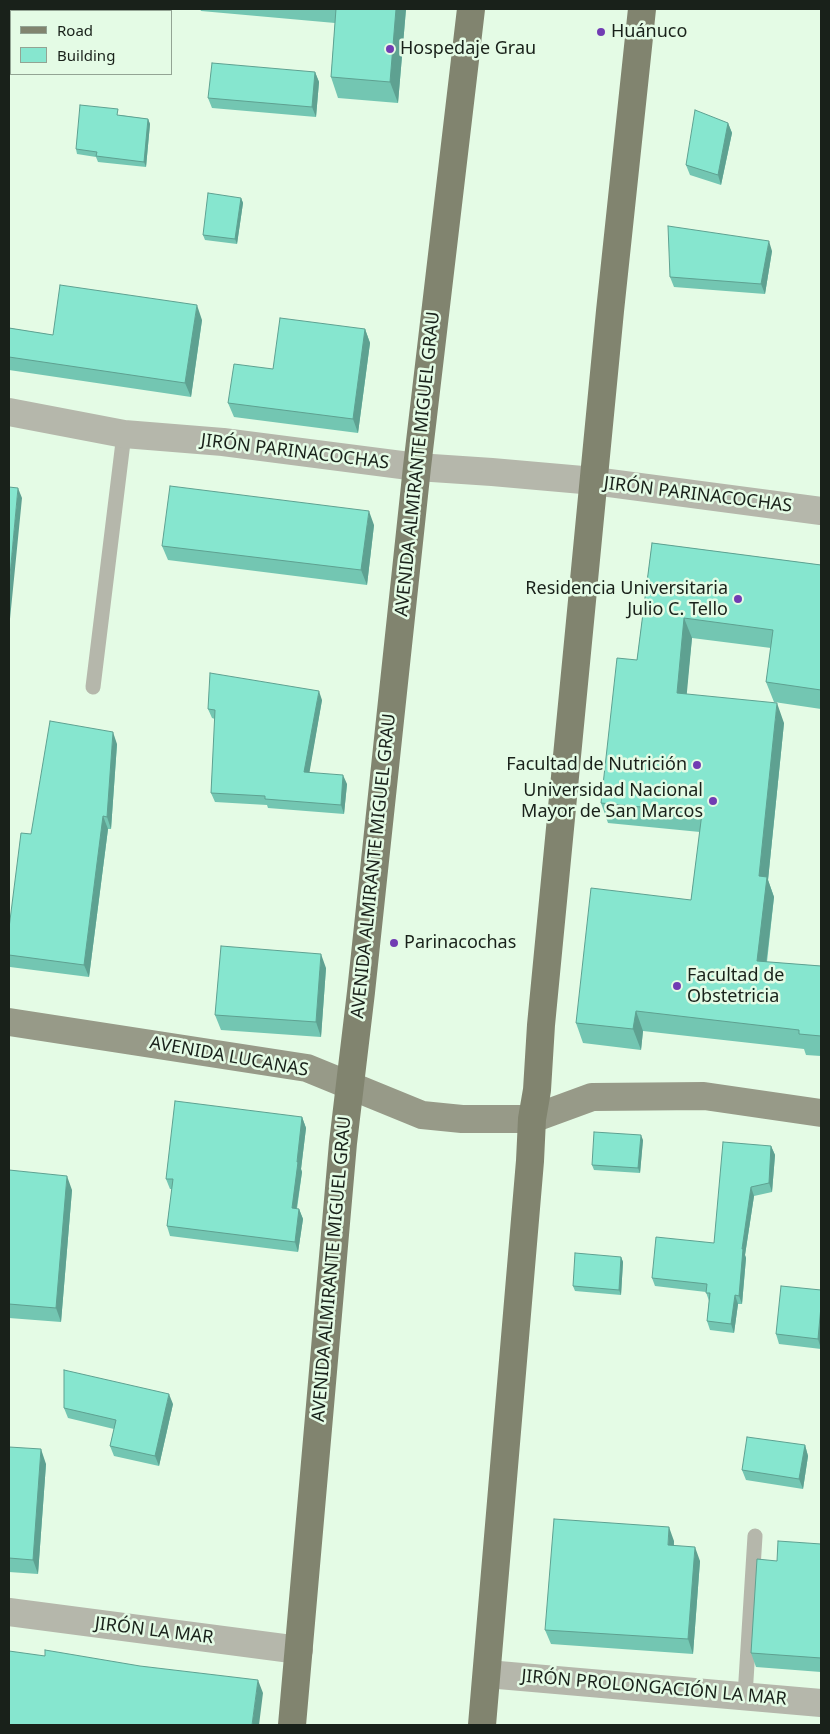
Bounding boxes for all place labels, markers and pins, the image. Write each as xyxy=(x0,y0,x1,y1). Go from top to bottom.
place label: Huánuco xyxy=(611,21,687,43)
marker: Huánuco xyxy=(595,26,607,38)
place label: Hospedaje Grau xyxy=(400,38,536,60)
marker: Hospedaje Grau xyxy=(384,43,396,55)
place label: Residencia Universitaria Julio C. Tello xyxy=(525,578,728,620)
marker: Residencia Universitaria Julio C. Tello xyxy=(732,593,744,605)
place label: Facultad de Nutrición xyxy=(506,754,687,776)
marker: Facultad de Nutrición xyxy=(691,759,703,771)
place label: Universidad Nacional Mayor de San Marcos xyxy=(521,780,703,822)
marker: Universidad Nacional Mayor de San Marcos xyxy=(707,795,719,807)
place label: Parinacochas xyxy=(404,932,516,954)
marker: Parinacochas xyxy=(388,937,400,949)
place label: Facultad de Obstetricia xyxy=(687,965,784,1008)
marker: Facultad de Obstetricia xyxy=(671,980,683,992)

